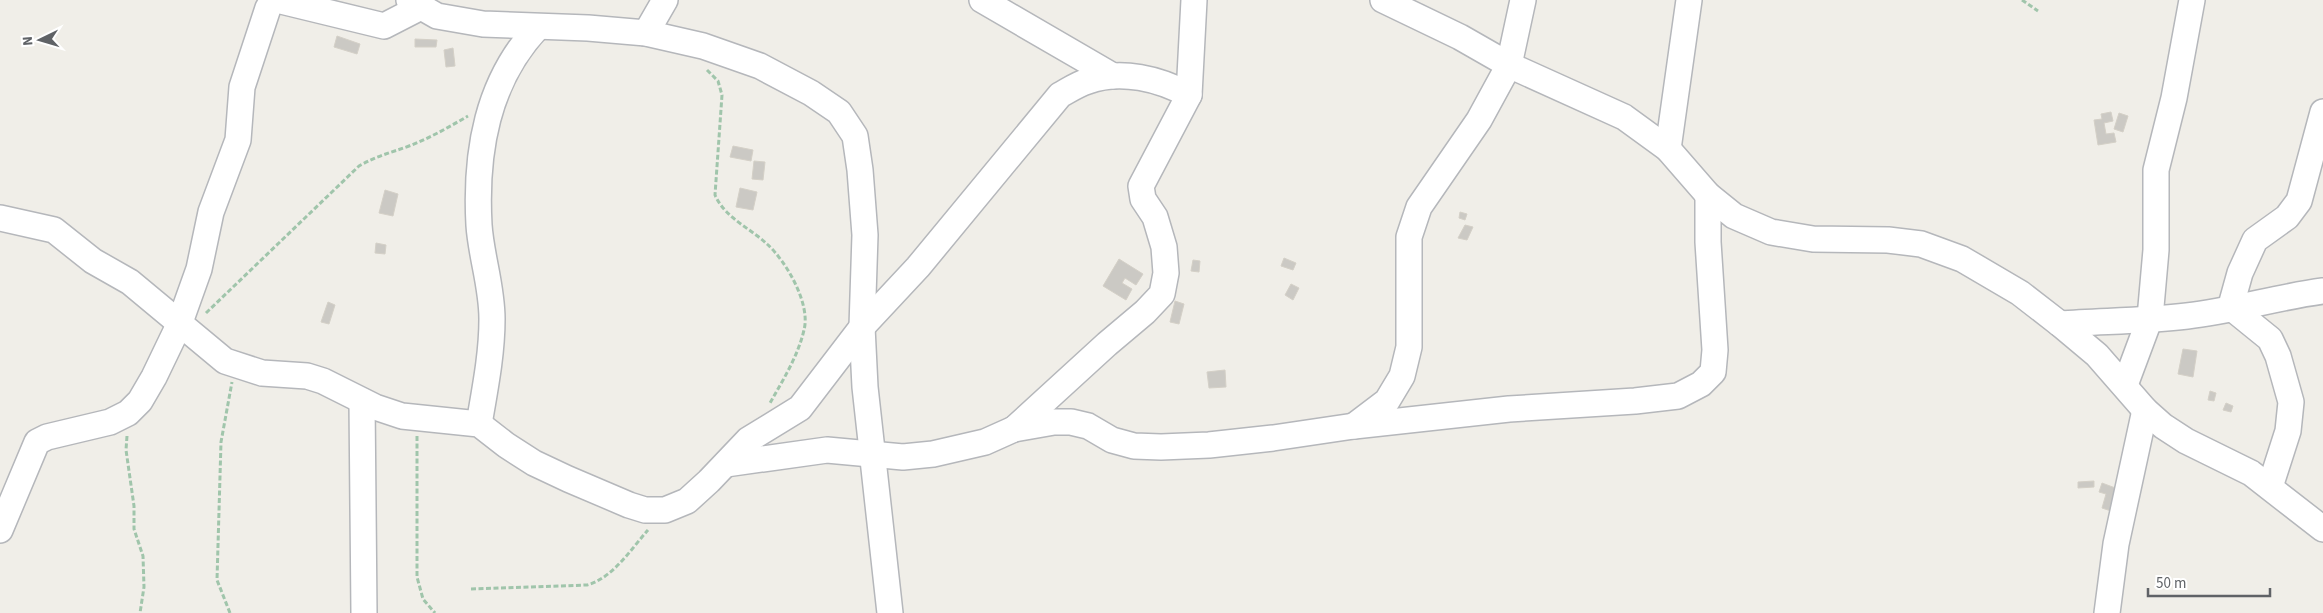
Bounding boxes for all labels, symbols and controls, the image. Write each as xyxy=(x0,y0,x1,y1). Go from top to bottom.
north arrow xyxy=(15,15,65,65)
text: N xyxy=(18,36,38,47)
scale bar xyxy=(2148,566,2270,598)
text: 50 m xyxy=(2156,573,2186,594)

